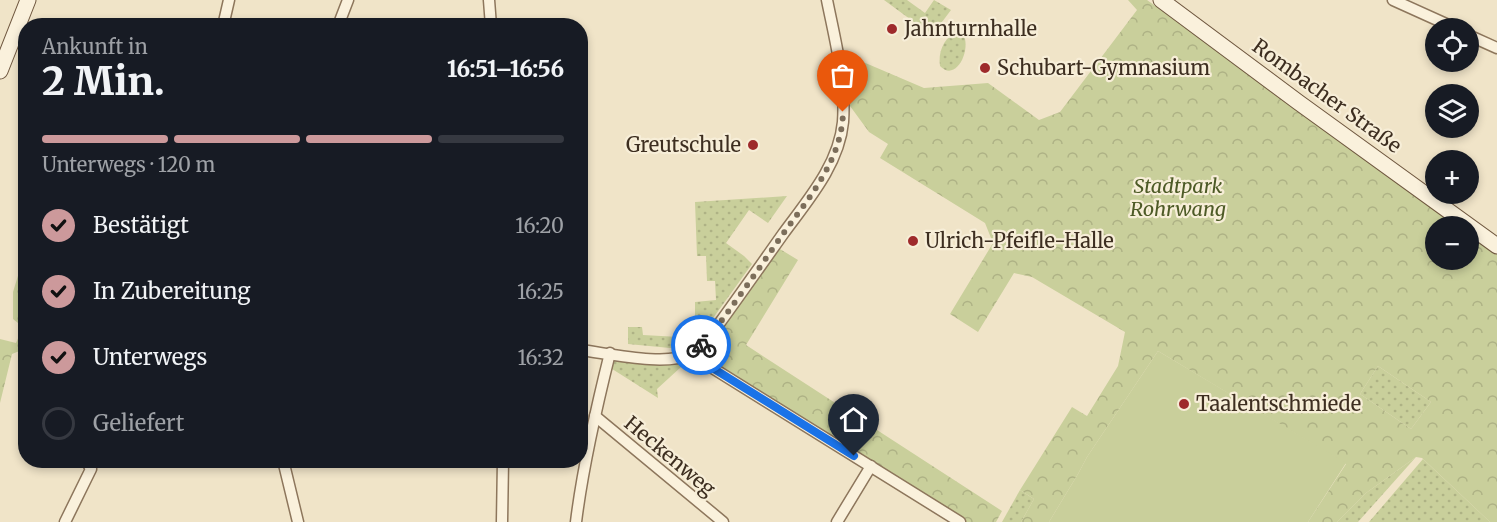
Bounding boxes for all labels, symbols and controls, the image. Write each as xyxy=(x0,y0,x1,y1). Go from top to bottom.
place label: Jahnturnhalle xyxy=(903,16,1037,41)
map controls xyxy=(1425,18,1479,270)
button: locate xyxy=(1425,18,1479,72)
marker: Jahnturnhalle xyxy=(885,22,899,36)
street label: Rombacher Straße xyxy=(1248,33,1407,158)
text: Ankunft in xyxy=(42,34,148,59)
pin xyxy=(817,50,868,112)
text: 16:51–16:56 xyxy=(447,55,564,83)
place label: Schubart-Gymnasium xyxy=(997,55,1210,80)
text: 2 Min. xyxy=(42,57,165,106)
icon: bag xyxy=(826,59,859,92)
marker: Schubart-Gymnasium xyxy=(978,61,992,75)
button: layers xyxy=(1425,84,1479,138)
place label: Greutschule xyxy=(626,132,741,157)
marker: Greutschule xyxy=(746,138,760,152)
button: + xyxy=(1425,150,1479,204)
text: Unterwegs · 120 m xyxy=(42,152,215,177)
park label: Stadtpark Rohrwang xyxy=(1130,173,1226,221)
icon: check xyxy=(42,209,75,242)
text: Bestätigt xyxy=(93,211,189,239)
text: 16:20 xyxy=(515,213,564,238)
button: − xyxy=(1425,216,1479,270)
place label: Ulrich-Pfeifle-Halle xyxy=(925,228,1114,253)
marker: Ulrich-Pfeifle-Halle xyxy=(906,234,920,248)
icon: check xyxy=(42,275,75,308)
text: In Zubereitung xyxy=(93,277,251,305)
text: 16:25 xyxy=(517,279,564,304)
courier xyxy=(671,315,731,375)
icon: bike xyxy=(685,329,718,362)
icon: check xyxy=(42,341,75,374)
text: Unterwegs xyxy=(93,343,207,371)
text: 16:32 xyxy=(517,345,564,370)
place label: Taalentschmiede xyxy=(1196,391,1361,416)
pin xyxy=(828,394,879,456)
marker: Taalentschmiede xyxy=(1177,397,1191,411)
icon: home xyxy=(837,403,870,436)
text: Geliefert xyxy=(93,409,184,437)
street label: Heckenweg xyxy=(620,410,721,501)

